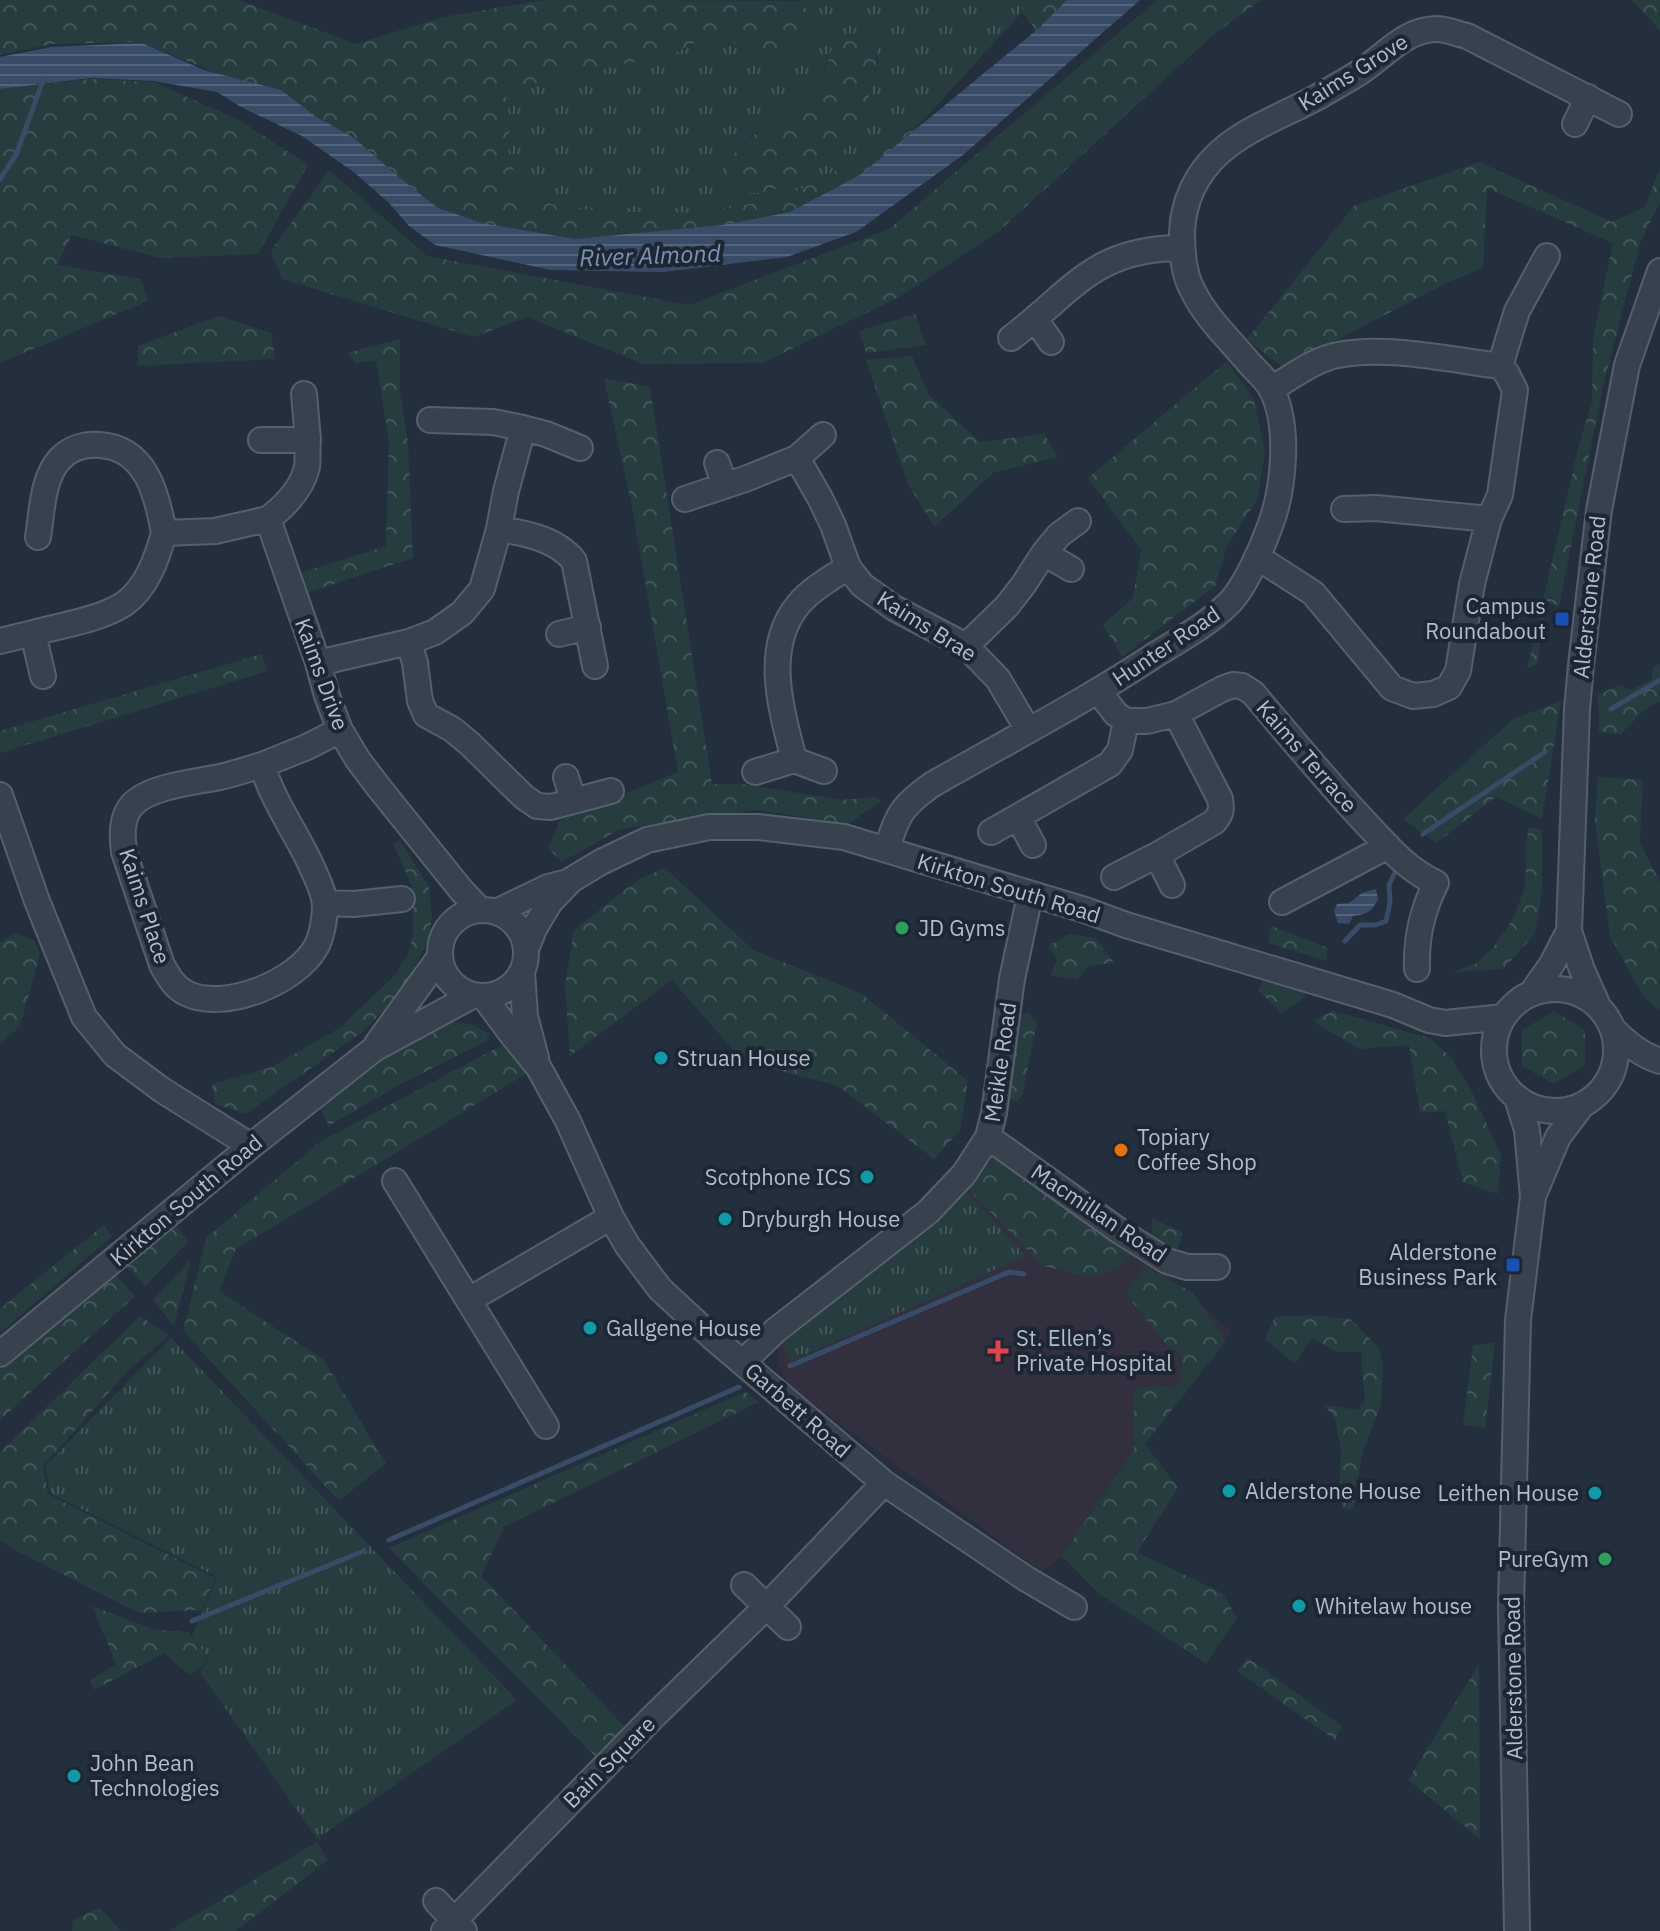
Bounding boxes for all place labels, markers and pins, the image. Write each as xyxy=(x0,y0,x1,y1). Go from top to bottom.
place label: Campus Roundabout xyxy=(1425,591,1546,645)
marker: Campus Roundabout xyxy=(1553,610,1571,628)
place label: JD Gyms xyxy=(918,913,1005,942)
marker: JD Gyms xyxy=(893,919,911,937)
place label: Struan House xyxy=(677,1043,811,1072)
marker: Struan House xyxy=(652,1049,670,1067)
place label: Topiary Coffee Shop xyxy=(1137,1122,1257,1176)
marker: Topiary Coffee Shop xyxy=(1112,1141,1130,1159)
place label: Scotphone ICS xyxy=(705,1162,851,1191)
marker: Scotphone ICS xyxy=(858,1168,876,1186)
place label: Dryburgh House xyxy=(741,1204,900,1233)
marker: Dryburgh House xyxy=(716,1210,734,1228)
place label: Alderstone Business Park xyxy=(1358,1237,1497,1291)
marker: Alderstone Business Park xyxy=(1504,1256,1522,1274)
place label: Gallgene House xyxy=(606,1313,761,1342)
marker: Gallgene House xyxy=(581,1319,599,1337)
place label: St. Ellen’s Private Hospital xyxy=(1016,1323,1172,1377)
marker: St. Ellen’s Private Hospital xyxy=(987,1340,1009,1362)
place label: Alderstone House xyxy=(1245,1476,1421,1505)
place label: Leithen House xyxy=(1437,1478,1579,1507)
marker: Alderstone House xyxy=(1220,1482,1238,1500)
marker: Leithen House xyxy=(1586,1484,1604,1502)
place label: PureGym xyxy=(1498,1544,1589,1573)
marker: PureGym xyxy=(1596,1550,1614,1568)
place label: Whitelaw house xyxy=(1315,1591,1472,1620)
marker: Whitelaw house xyxy=(1290,1597,1308,1615)
place label: John Bean Technologies xyxy=(90,1748,220,1802)
marker: John Bean Technologies xyxy=(65,1767,83,1785)

